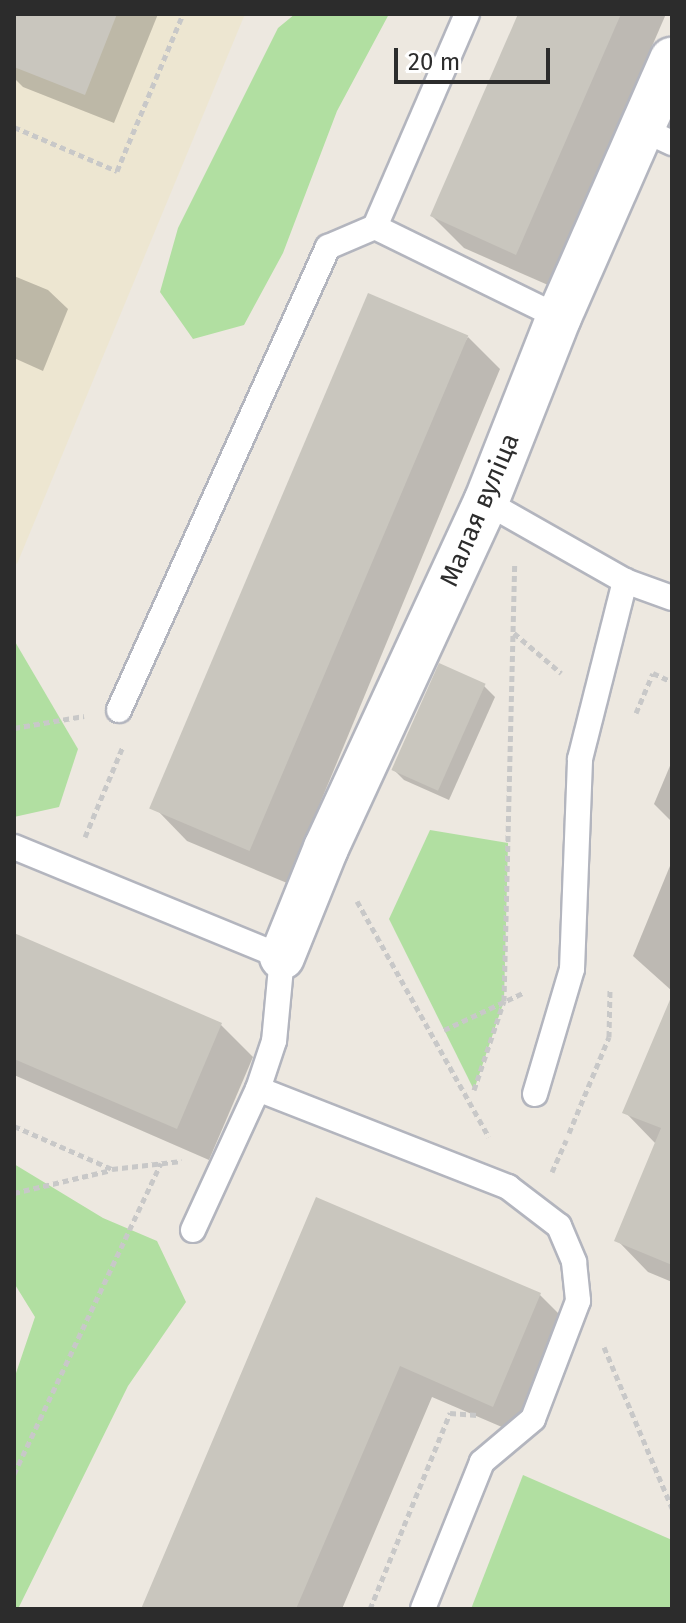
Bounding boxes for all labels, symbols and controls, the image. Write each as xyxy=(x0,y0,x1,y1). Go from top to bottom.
scale bar xyxy=(398,32,554,82)
text: 20 m xyxy=(408,48,460,76)
street label: Малая вуліца xyxy=(434,429,526,591)

